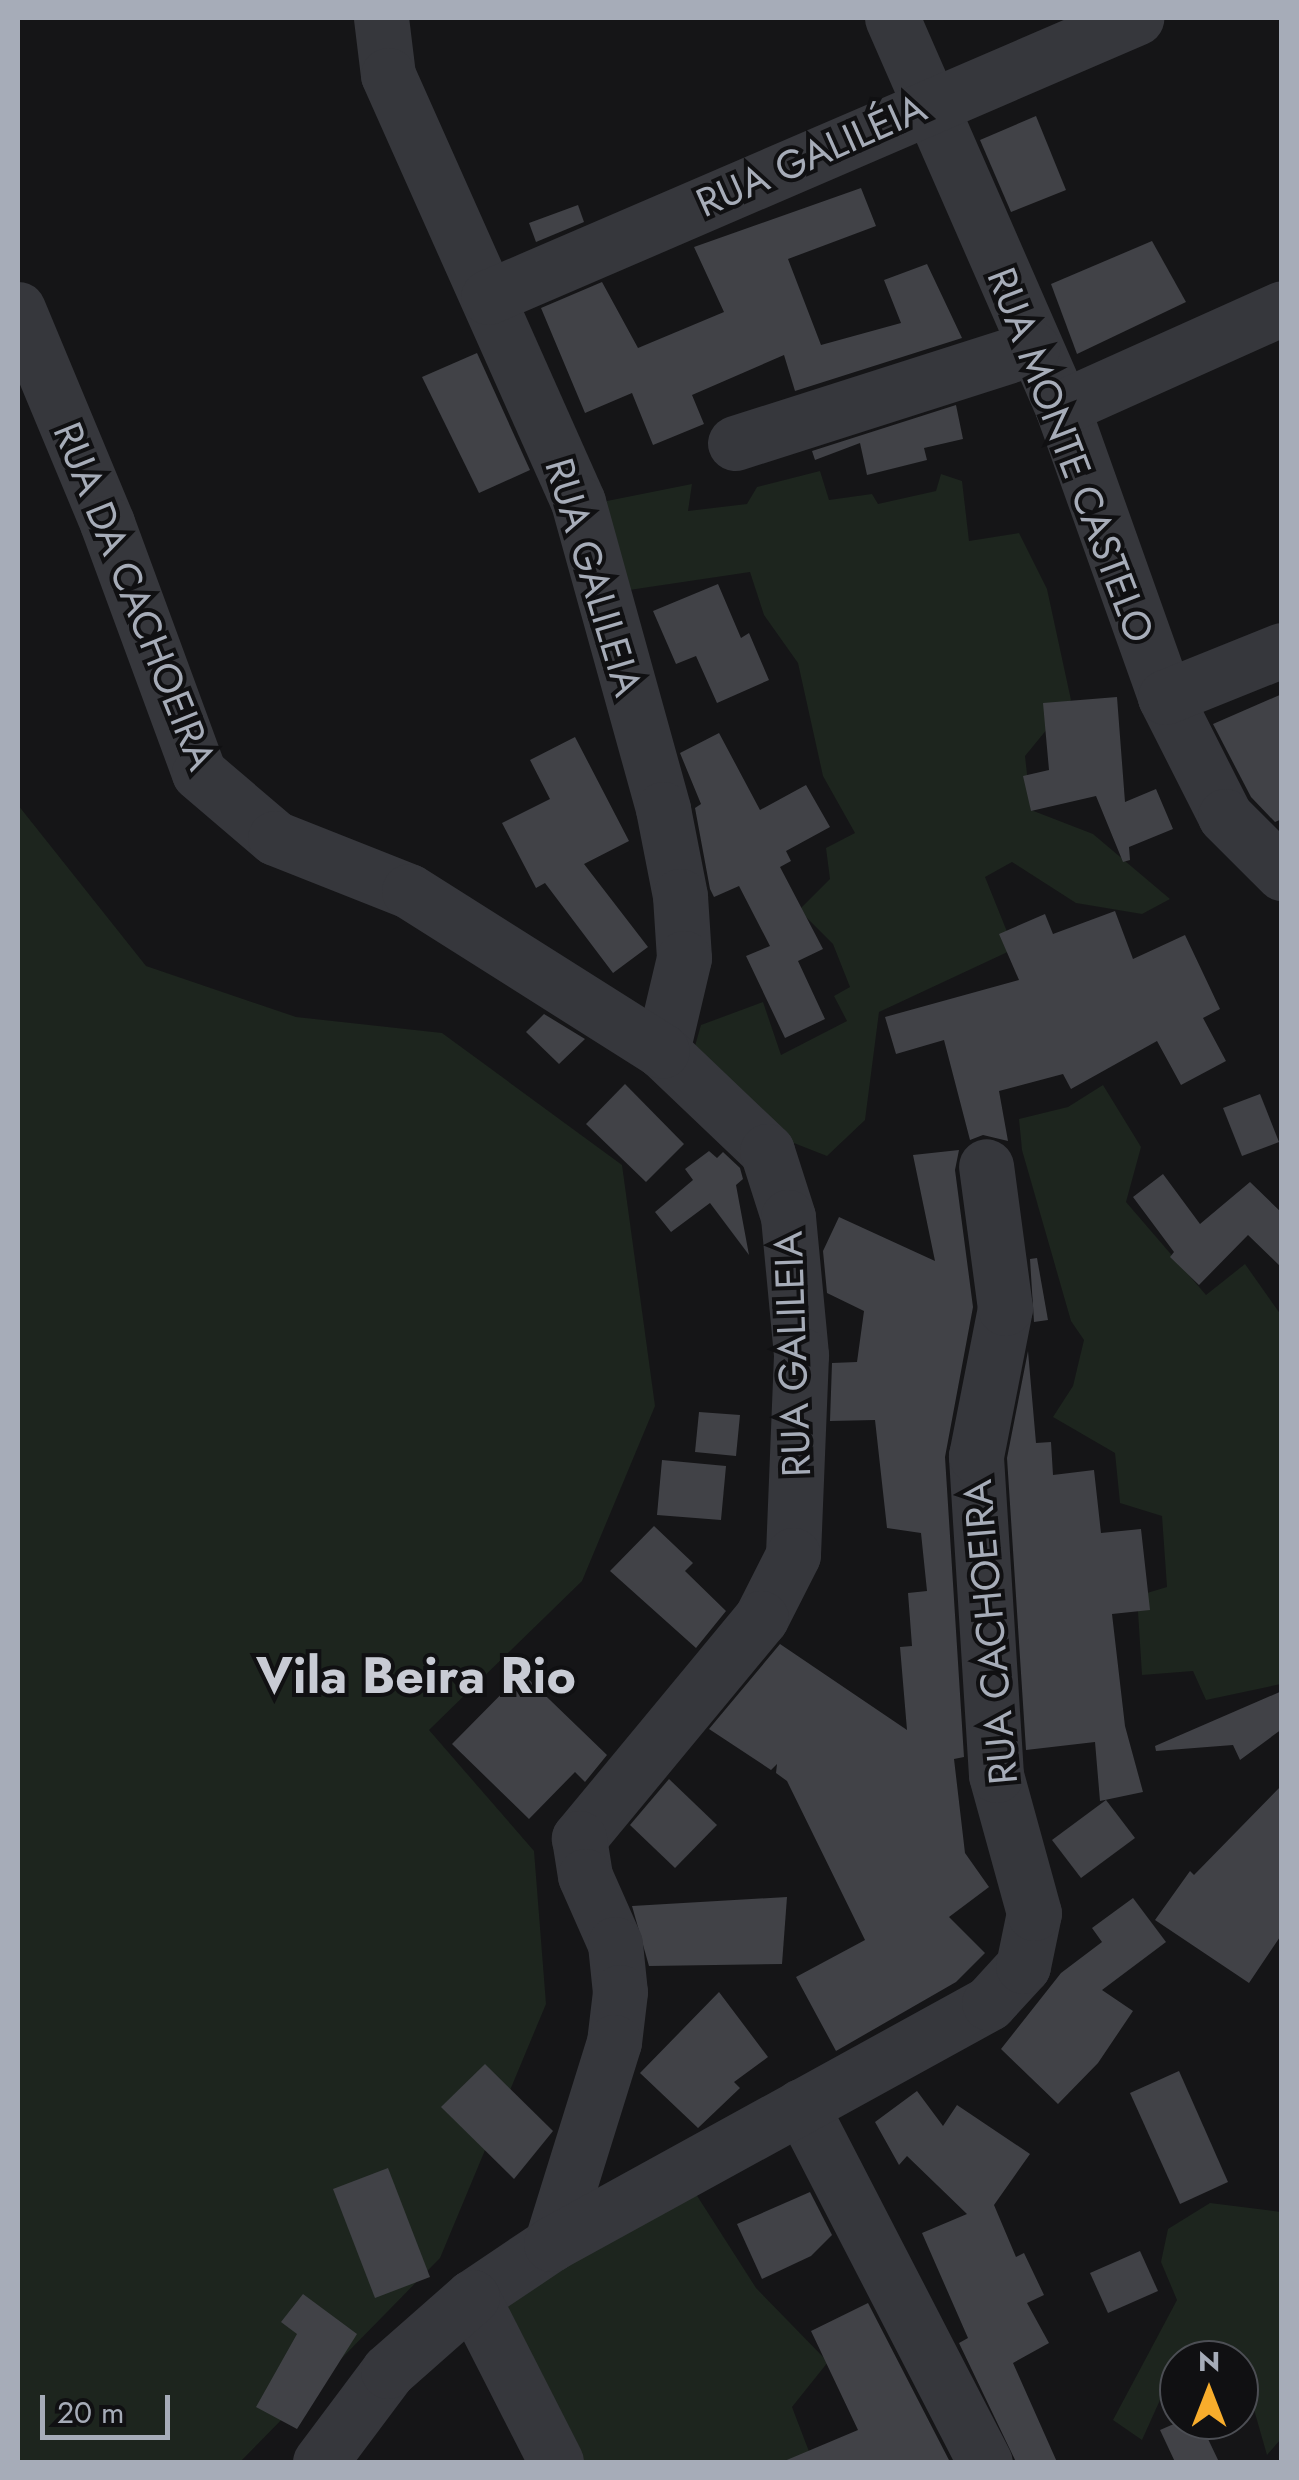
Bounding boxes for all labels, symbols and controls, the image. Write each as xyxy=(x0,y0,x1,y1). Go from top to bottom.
street label: RUA GALILÉIA xyxy=(689,83,933,227)
street label: RUA MONTE CASTELO xyxy=(977,261,1165,649)
street label: RUA DA CACHOEIRA xyxy=(43,415,227,777)
street label: RUA GALILEIA xyxy=(535,452,653,702)
street label: RUA GALILEIA xyxy=(764,1230,820,1478)
street label: RUA CACHOEIRA xyxy=(953,1477,1027,1787)
district label: Vila Beira Rio xyxy=(256,1646,576,1706)
north arrow xyxy=(1159,2340,1259,2440)
text: N xyxy=(1198,2341,1220,2382)
scale bar xyxy=(45,2375,175,2437)
text: 20 m xyxy=(57,2391,124,2434)

